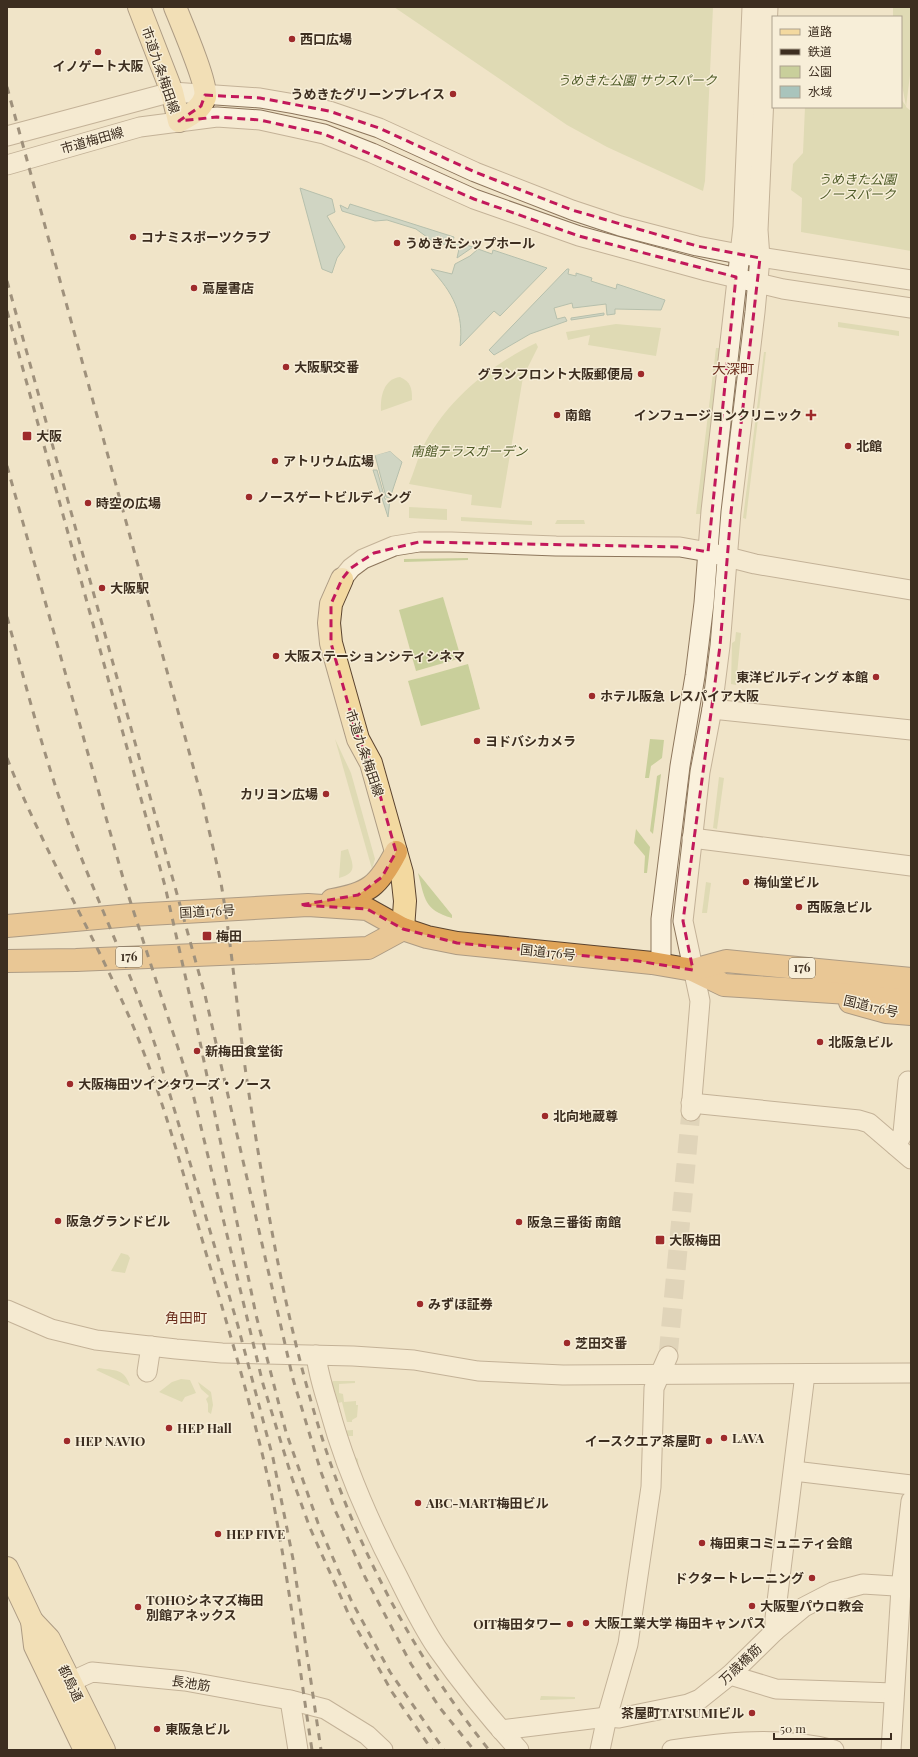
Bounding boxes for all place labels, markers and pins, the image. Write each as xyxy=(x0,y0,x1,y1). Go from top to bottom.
place label: 西口広場 xyxy=(300,30,352,47)
marker: 西口広場 xyxy=(287,34,297,44)
marker: イノゲート大阪 xyxy=(93,47,103,57)
place label: イノゲート大阪 xyxy=(52,57,144,74)
place label: うめきたグリーンプレイス xyxy=(290,85,445,102)
marker: うめきたグリーンプレイス xyxy=(448,89,458,99)
place label: コナミスポーツクラブ xyxy=(141,228,271,245)
marker: コナミスポーツクラブ xyxy=(128,232,138,242)
place label: うめきたシップホール xyxy=(405,234,535,251)
marker: うめきたシップホール xyxy=(392,238,402,248)
place label: 蔦屋書店 xyxy=(202,279,254,296)
marker: 蔦屋書店 xyxy=(189,283,199,293)
place label: 大阪駅交番 xyxy=(294,358,359,375)
marker: 大阪駅交番 xyxy=(281,362,291,372)
place label: グランフロント大阪郵便局 xyxy=(477,365,633,382)
marker: グランフロント大阪郵便局 xyxy=(636,369,646,379)
place label: 南館 xyxy=(565,406,591,423)
place label: インフュージョンクリニック xyxy=(634,406,802,423)
marker: インフュージョンクリニック xyxy=(805,409,817,421)
marker: 南館 xyxy=(552,410,562,420)
place label: 大阪 xyxy=(36,427,62,444)
marker: 大阪 xyxy=(21,430,33,442)
place label: 北館 xyxy=(856,437,882,454)
marker: 北館 xyxy=(843,441,853,451)
place label: アトリウム広場 xyxy=(283,452,374,469)
marker: アトリウム広場 xyxy=(270,456,280,466)
place label: ノースゲートビルディング xyxy=(257,488,411,505)
marker: ノースゲートビルディング xyxy=(244,492,254,502)
place label: 時空の広場 xyxy=(96,494,161,511)
marker: 時空の広場 xyxy=(83,498,93,508)
place label: 大阪駅 xyxy=(110,579,149,596)
marker: 大阪駅 xyxy=(97,583,107,593)
place label: 大阪ステーションシティシネマ xyxy=(284,647,465,664)
marker: 大阪ステーションシティシネマ xyxy=(271,651,281,661)
place label: 東洋ビルディング 本館 xyxy=(736,668,868,685)
marker: 東洋ビルディング 本館 xyxy=(871,672,881,682)
place label: ホテル阪急 レスパイア大阪 xyxy=(600,687,759,704)
marker: ホテル阪急 レスパイア大阪 xyxy=(587,691,597,701)
place label: ヨドバシカメラ xyxy=(485,732,576,749)
marker: ヨドバシカメラ xyxy=(472,736,482,746)
place label: カリヨン広場 xyxy=(240,785,318,802)
marker: カリヨン広場 xyxy=(321,789,331,799)
place label: 梅仙堂ビル xyxy=(754,873,819,890)
marker: 梅仙堂ビル xyxy=(741,877,751,887)
place label: 西阪急ビル xyxy=(807,898,872,915)
marker: 西阪急ビル xyxy=(794,902,804,912)
place label: 梅田 xyxy=(216,927,242,944)
marker: 梅田 xyxy=(201,930,213,942)
place label: 北阪急ビル xyxy=(828,1033,893,1050)
marker: 北阪急ビル xyxy=(815,1037,825,1047)
place label: 新梅田食堂街 xyxy=(205,1042,283,1059)
marker: 新梅田食堂街 xyxy=(192,1046,202,1056)
place label: 大阪梅田ツインタワーズ・ノース xyxy=(78,1075,272,1092)
marker: 大阪梅田ツインタワーズ・ノース xyxy=(65,1079,75,1089)
place label: 北向地蔵尊 xyxy=(553,1107,618,1124)
marker: 北向地蔵尊 xyxy=(540,1111,550,1121)
place label: 阪急グランドビル xyxy=(66,1212,170,1229)
place label: 阪急三番街 南館 xyxy=(527,1213,621,1230)
marker: 阪急グランドビル xyxy=(53,1216,63,1226)
marker: 阪急三番街 南館 xyxy=(514,1217,524,1227)
place label: 大阪梅田 xyxy=(669,1231,721,1248)
marker: 大阪梅田 xyxy=(654,1234,666,1246)
place label: みずほ証券 xyxy=(428,1295,493,1312)
marker: みずほ証券 xyxy=(415,1299,425,1309)
place label: 芝田交番 xyxy=(575,1334,627,1351)
marker: 芝田交番 xyxy=(562,1338,572,1348)
place label: HEP Hall xyxy=(177,1419,232,1436)
marker: HEP Hall xyxy=(164,1423,174,1433)
place label: LAVA xyxy=(732,1429,764,1446)
place label: HEP NAVIO xyxy=(75,1432,145,1449)
place label: イースクエア茶屋町 xyxy=(585,1432,701,1449)
marker: LAVA xyxy=(719,1433,729,1443)
marker: HEP NAVIO xyxy=(62,1436,72,1446)
marker: イースクエア茶屋町 xyxy=(704,1436,714,1446)
place label: ABC-MART梅田ビル xyxy=(425,1494,549,1511)
marker: ABC-MART梅田ビル xyxy=(413,1498,423,1508)
place label: HEP FIVE xyxy=(226,1525,285,1542)
marker: HEP FIVE xyxy=(213,1529,223,1539)
place label: 梅田東コミュニティ会館 xyxy=(710,1534,852,1551)
marker: 梅田東コミュニティ会館 xyxy=(697,1538,707,1548)
place label: ドクタートレーニング xyxy=(675,1569,804,1586)
marker: ドクタートレーニング xyxy=(807,1573,817,1583)
place label: TOHOシネマズ梅田 別館アネックス xyxy=(146,1591,264,1623)
place label: 大阪聖パウロ教会 xyxy=(760,1597,864,1614)
marker: 大阪聖パウロ教会 xyxy=(747,1601,757,1611)
marker: TOHOシネマズ梅田 別館アネックス xyxy=(133,1602,143,1612)
place label: 大阪工業大学 梅田キャンパス xyxy=(594,1614,766,1631)
place label: OIT梅田タワー xyxy=(473,1615,562,1632)
marker: 大阪工業大学 梅田キャンパス xyxy=(581,1618,591,1628)
marker: OIT梅田タワー xyxy=(565,1619,575,1629)
place label: 茶屋町TATSUMIビル xyxy=(621,1704,744,1721)
marker: 茶屋町TATSUMIビル xyxy=(747,1708,757,1718)
place label: 東阪急ビル xyxy=(165,1720,230,1737)
marker: 東阪急ビル xyxy=(152,1724,162,1734)

